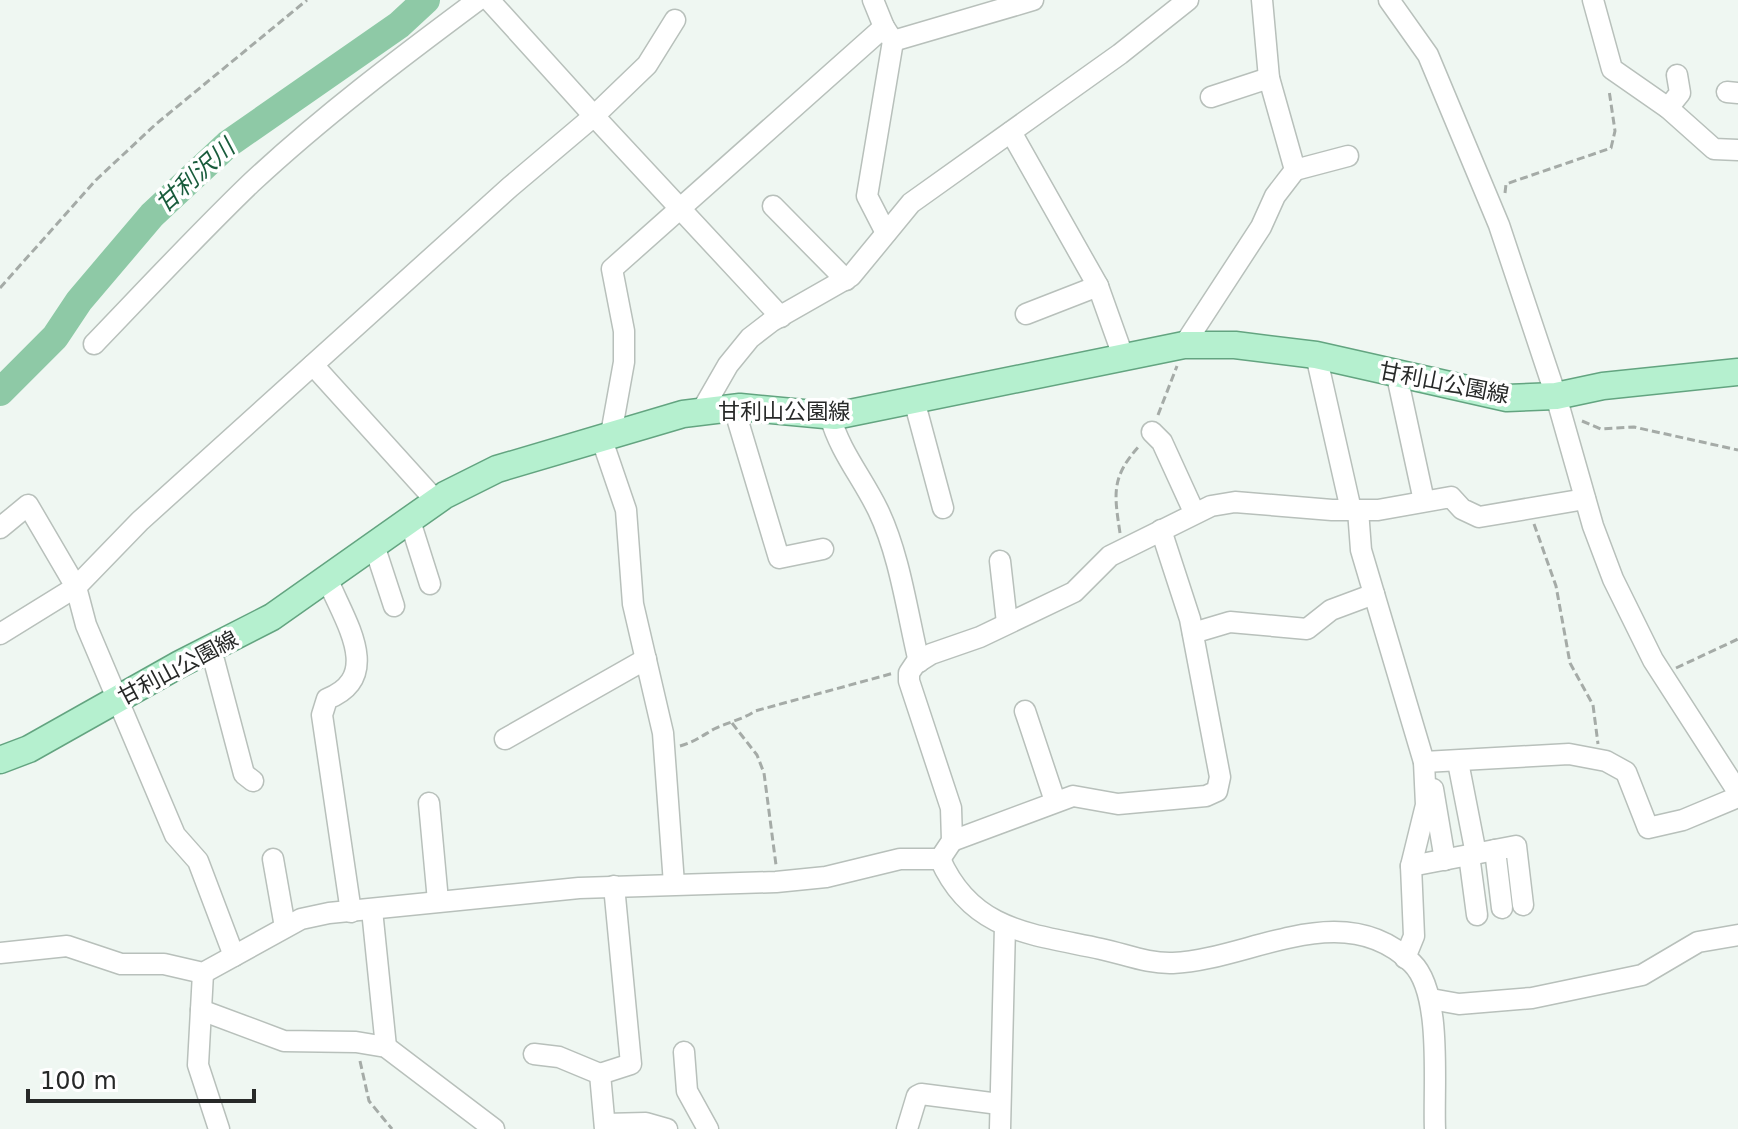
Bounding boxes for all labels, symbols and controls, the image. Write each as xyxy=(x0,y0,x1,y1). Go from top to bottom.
water label: 甘利沢川 xyxy=(150,131,242,219)
street label: 甘利山公園線 xyxy=(1377,358,1511,408)
street label: 甘利山公園線 xyxy=(718,399,850,424)
street label: 甘利山公園線 xyxy=(114,626,242,710)
scale bar xyxy=(28,1053,254,1103)
text: 100 m xyxy=(40,1067,117,1095)

